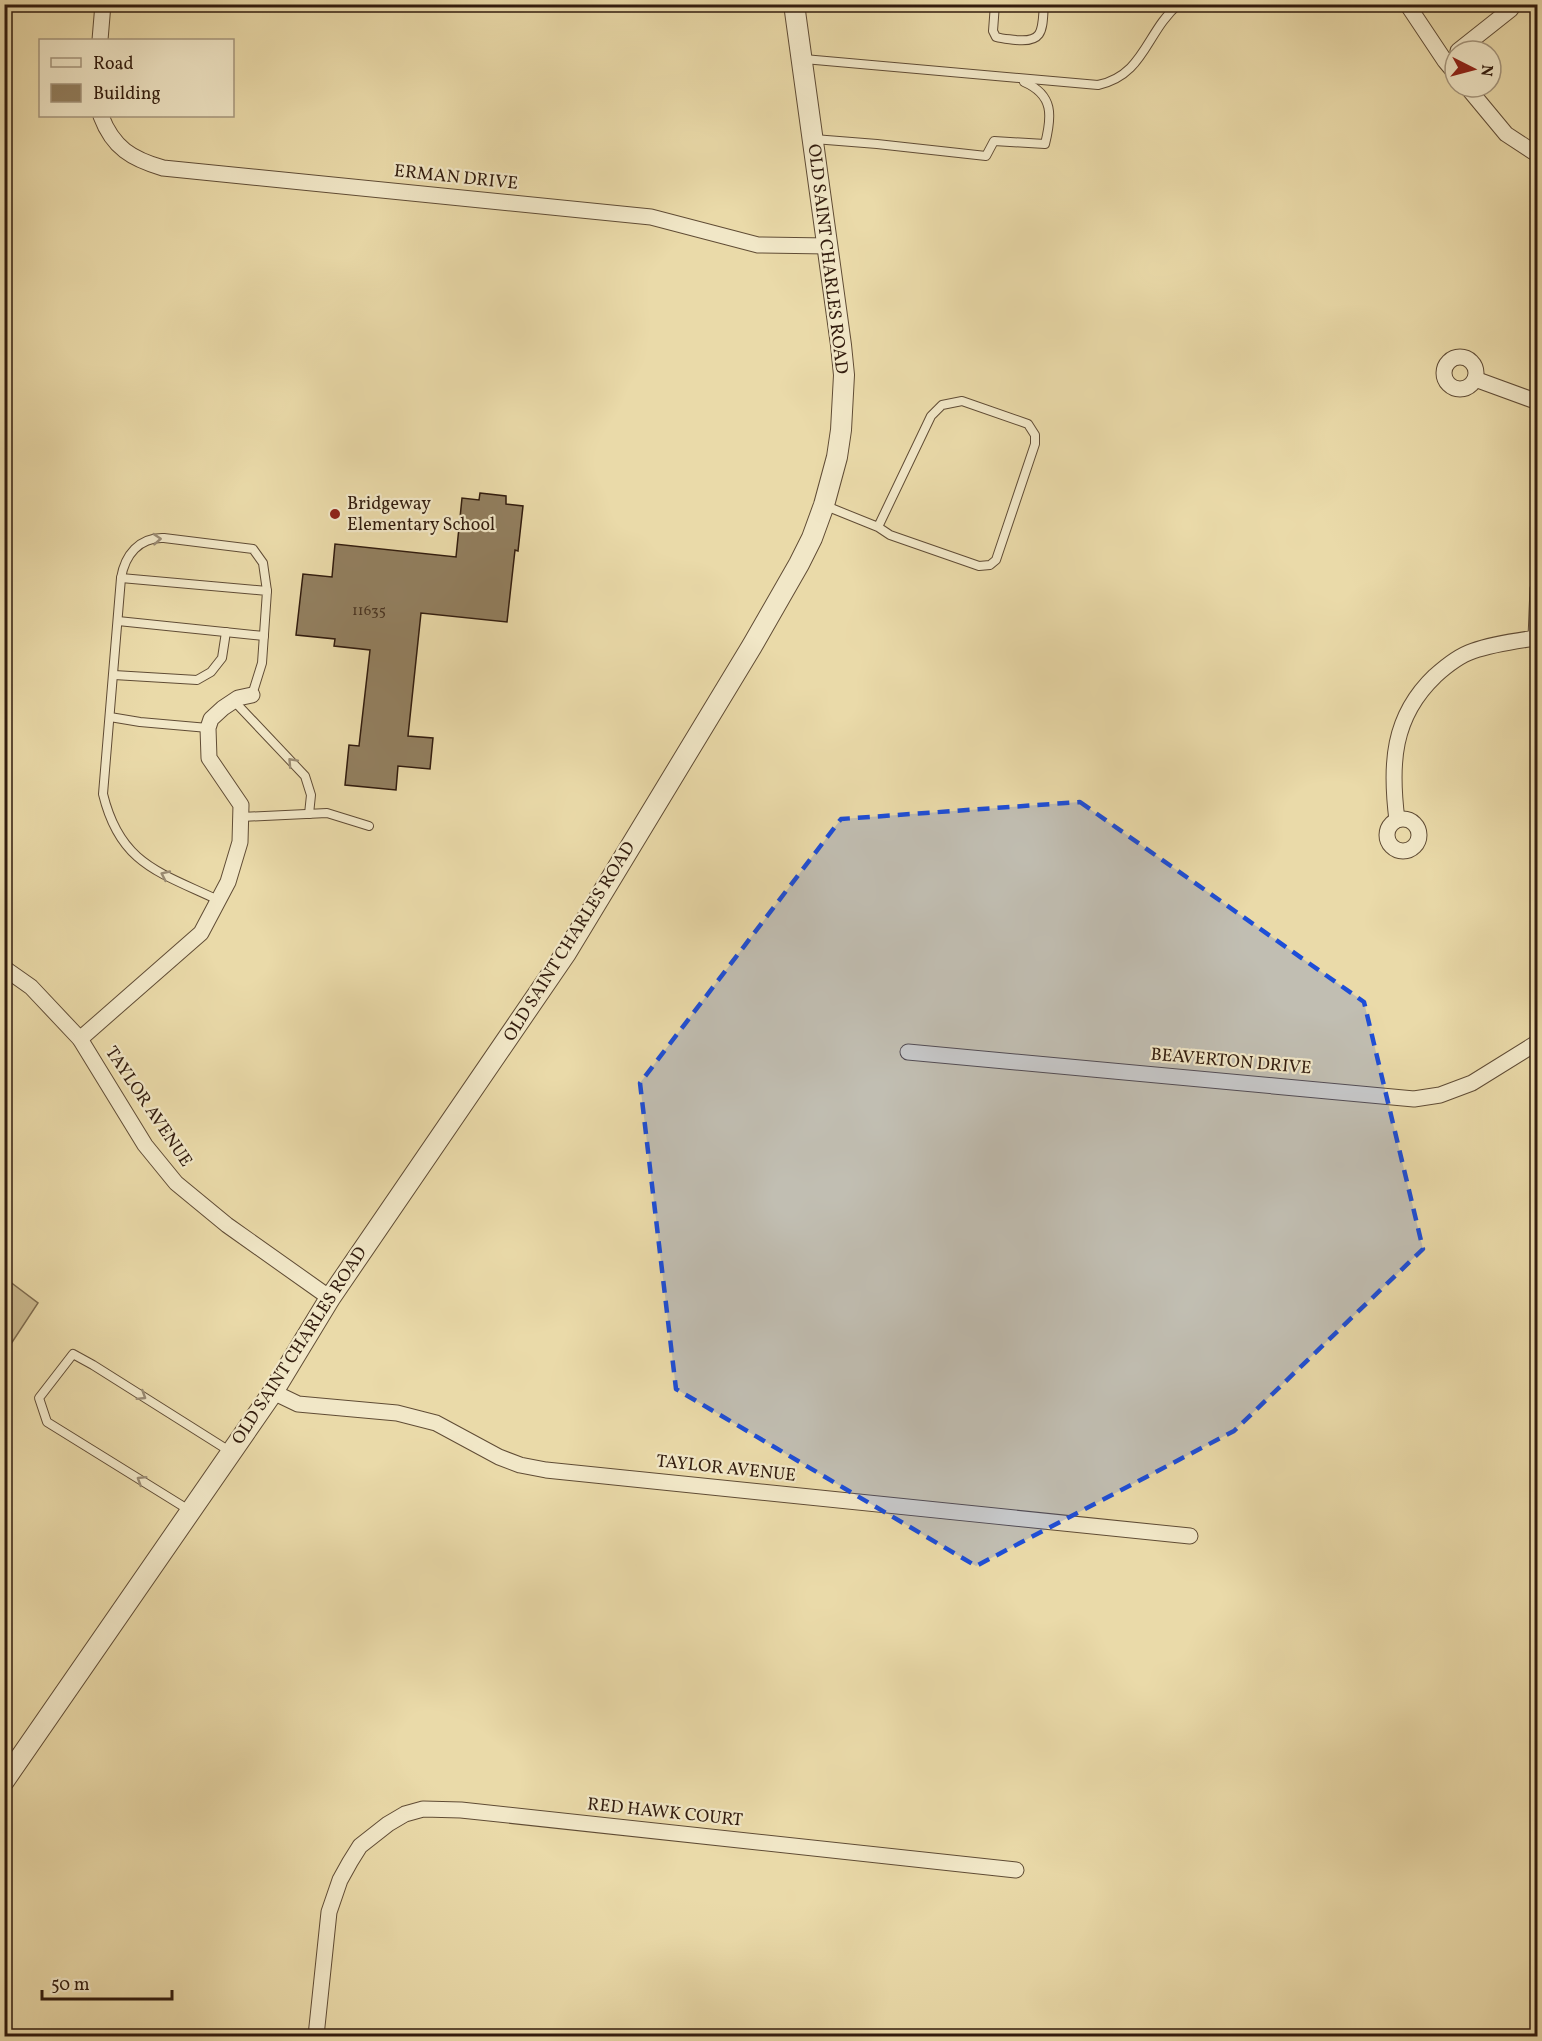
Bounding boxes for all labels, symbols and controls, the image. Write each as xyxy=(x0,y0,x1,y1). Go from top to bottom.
legend xyxy=(39,39,234,117)
north arrow xyxy=(1443,39,1503,99)
text: Road xyxy=(93,52,134,77)
text: N xyxy=(1474,63,1497,78)
text: Building xyxy=(93,82,161,107)
street label: OLD SAINT CHARLES ROAD xyxy=(800,143,854,375)
street label: ERMAN DRIVE xyxy=(393,159,519,197)
place label: Bridgeway Elementary School xyxy=(347,492,495,538)
marker: Bridgeway Elementary School xyxy=(328,507,342,521)
one-way arrow xyxy=(152,533,162,546)
house number: 11635 xyxy=(352,601,386,622)
one-way arrow xyxy=(288,758,299,769)
street label: OLD SAINT CHARLES ROAD xyxy=(498,837,642,1047)
one-way arrow xyxy=(161,871,172,883)
street label: TAYLOR AVENUE xyxy=(98,1042,198,1172)
street label: BEAVERTON DRIVE xyxy=(1149,1043,1313,1082)
street label: OLD SAINT CHARLES ROAD xyxy=(226,1242,374,1450)
one-way arrow xyxy=(136,1388,146,1400)
street label: TAYLOR AVENUE xyxy=(655,1449,797,1489)
one-way arrow xyxy=(137,1476,147,1488)
street label: RED HAWK COURT xyxy=(586,1792,744,1834)
scale bar xyxy=(42,1963,172,2001)
text: 50 m xyxy=(51,1973,90,1998)

